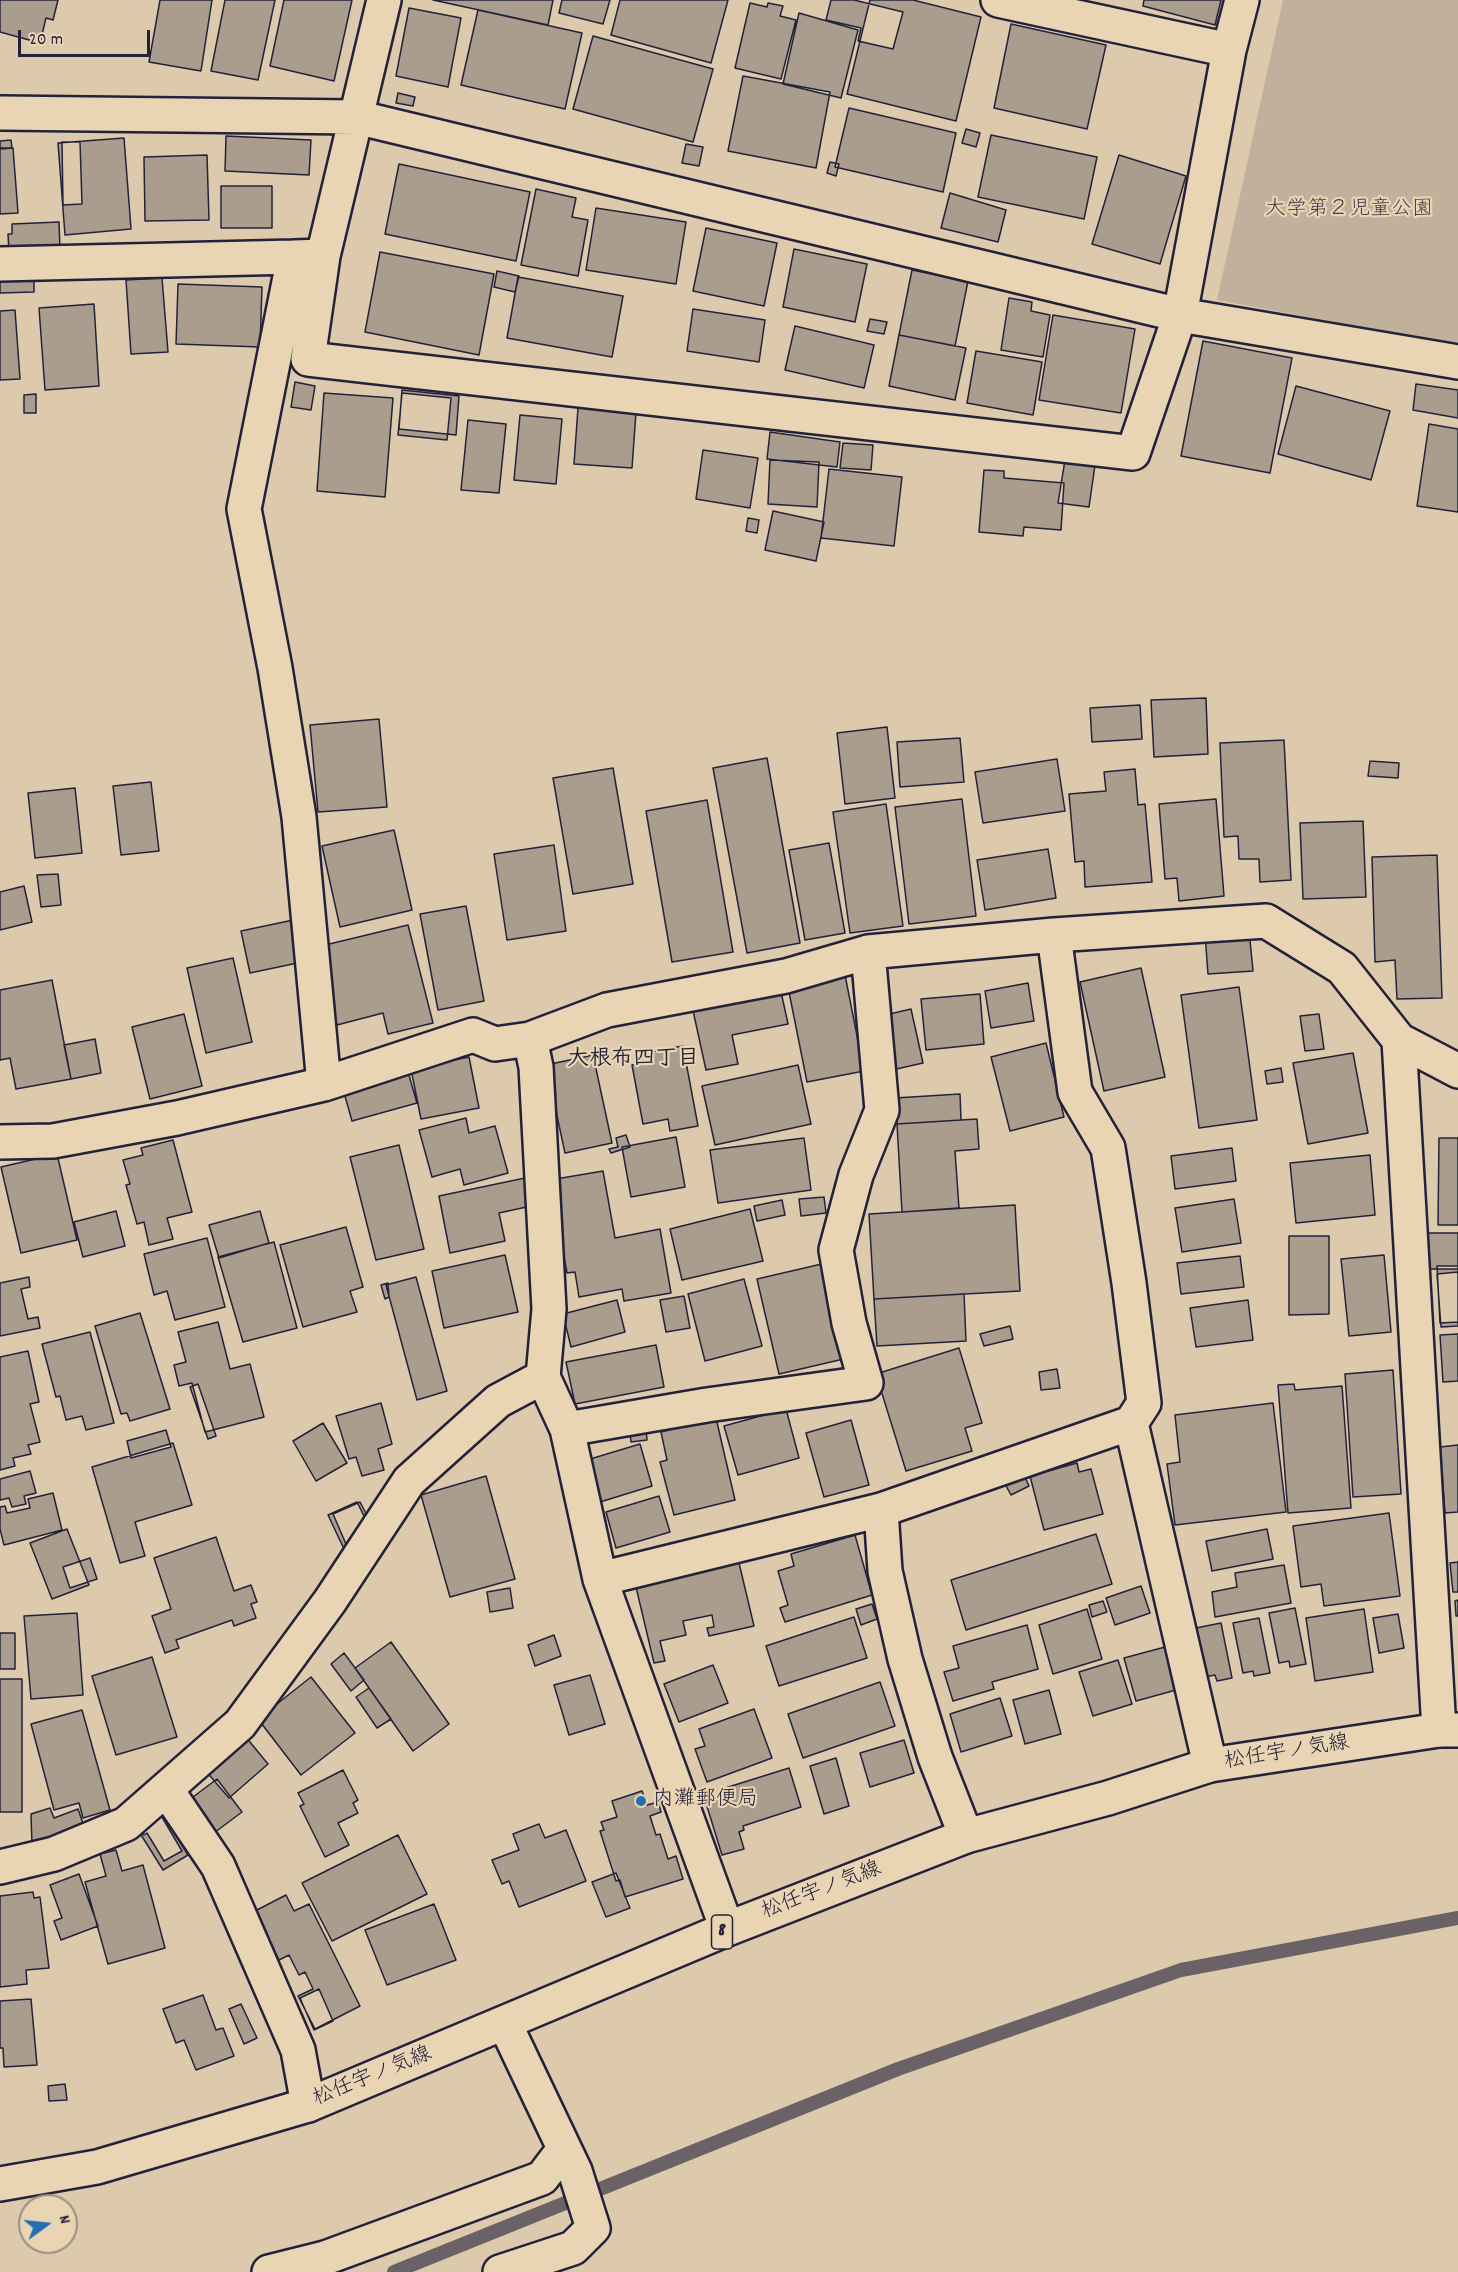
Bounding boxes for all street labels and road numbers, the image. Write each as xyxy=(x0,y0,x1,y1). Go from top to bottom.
street label: 松任宇ノ気線 xyxy=(1223,1732,1351,1776)
street label: 松任宇ノ気線 xyxy=(759,1858,885,1926)
road number: 8 xyxy=(712,1915,732,1949)
street label: 松任宇ノ気線 xyxy=(310,2043,436,2113)

